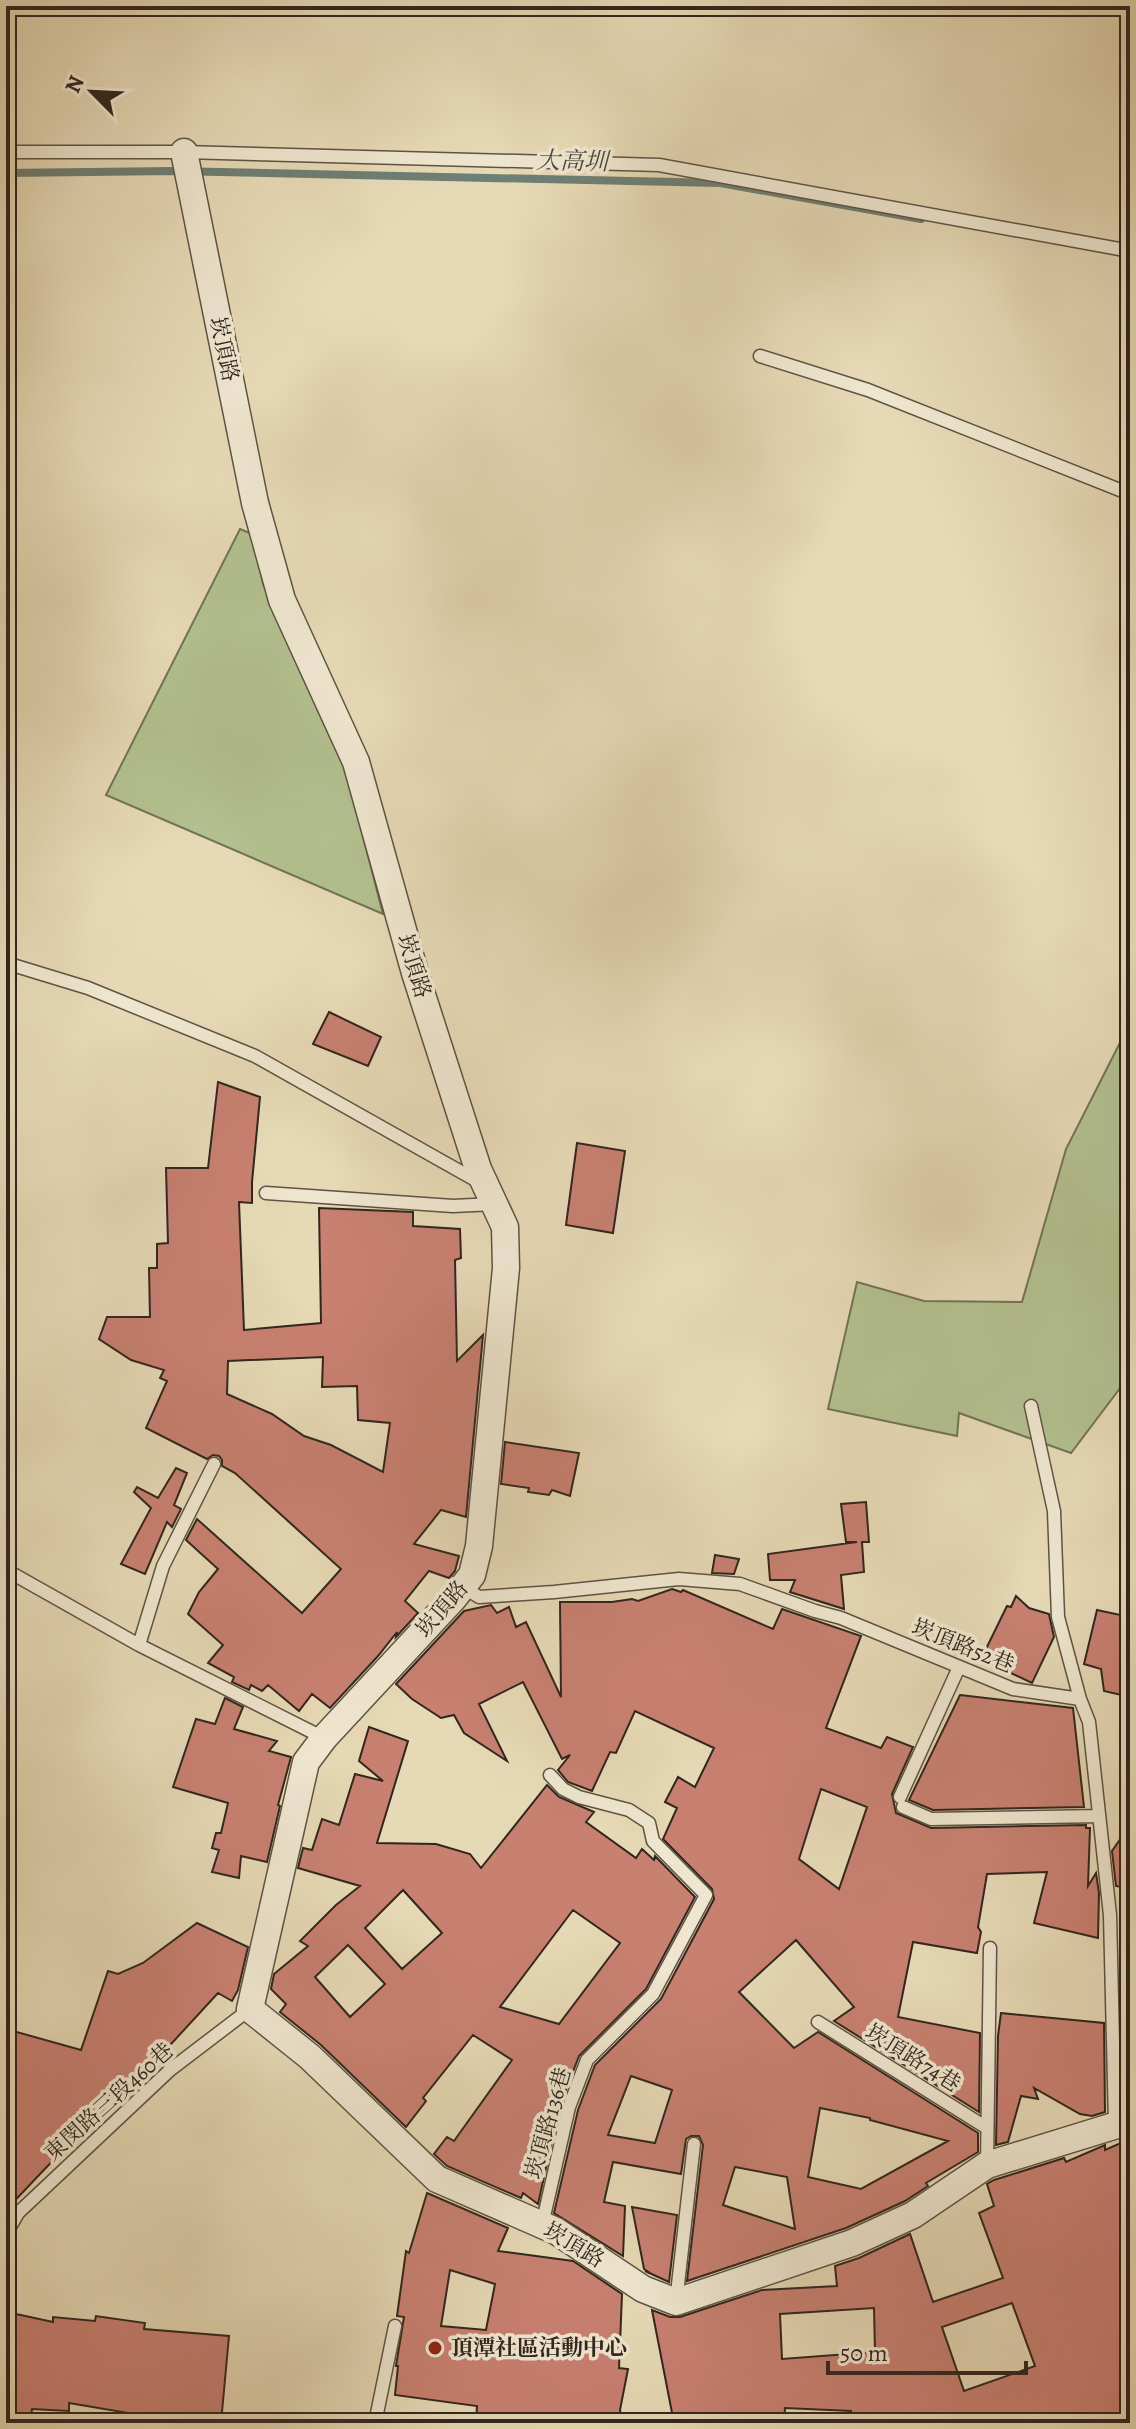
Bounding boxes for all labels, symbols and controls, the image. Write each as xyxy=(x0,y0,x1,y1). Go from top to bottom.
north arrow xyxy=(52,52,132,132)
text: N xyxy=(58,71,92,98)
water label: 大高圳 xyxy=(536,144,612,178)
street label: 崁頂路 xyxy=(202,314,246,384)
street label: 崁頂路 xyxy=(390,930,438,1002)
street label: 崁頂路 xyxy=(409,1574,475,1644)
street label: 崁頂路52巷 xyxy=(907,1612,1019,1680)
street label: 崁頂路74巷 xyxy=(860,2017,966,2099)
street label: 東閔路三段460巷 xyxy=(38,2036,180,2168)
street label: 崁頂路136巷 xyxy=(518,2064,578,2182)
street label: 崁頂路 xyxy=(538,2215,610,2275)
scale bar xyxy=(828,2325,1026,2375)
place label: 頂潭社區活動中心 xyxy=(451,2333,627,2363)
text: 50 m xyxy=(840,2337,888,2369)
marker: 頂潭社區活動中心 xyxy=(426,2339,444,2357)

